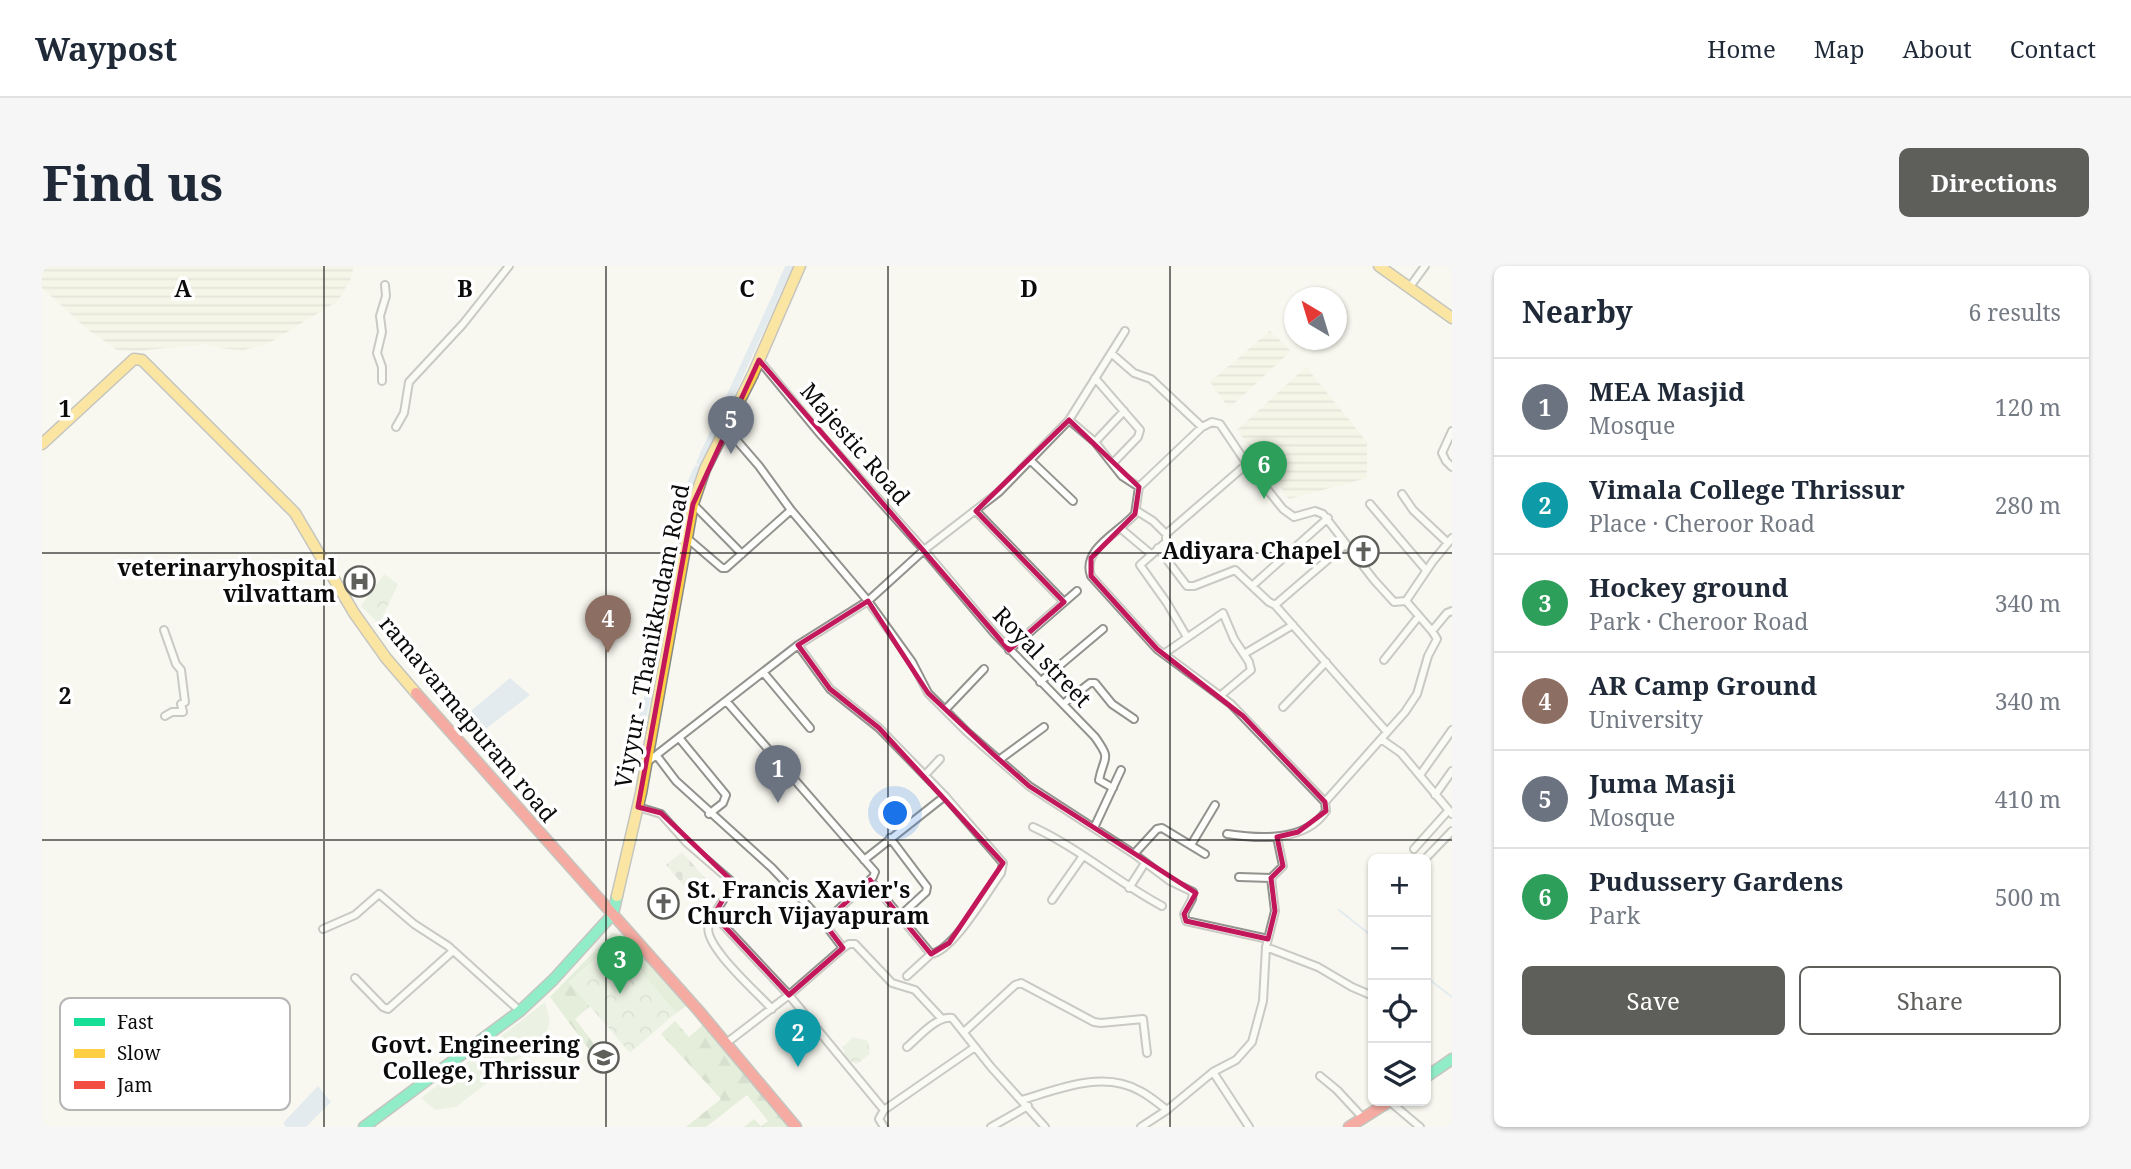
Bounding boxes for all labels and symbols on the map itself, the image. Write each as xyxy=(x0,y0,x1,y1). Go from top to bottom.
text: A xyxy=(174,272,192,304)
text: B xyxy=(457,272,473,304)
text: C xyxy=(739,272,755,304)
text: D xyxy=(1020,272,1038,304)
north arrow xyxy=(1284,287,1347,350)
street label: Majestic Road xyxy=(794,375,918,511)
text: 1 xyxy=(59,392,72,424)
pin: 5 xyxy=(708,396,754,454)
pin: 6 xyxy=(1241,441,1287,499)
street label: Viyyur - Thanikkudam Road xyxy=(606,481,696,791)
place label: Adiyara Chapel xyxy=(1162,534,1341,566)
church icon: Adiyara Chapel xyxy=(1347,534,1381,568)
place label: veterinaryhospital vilvattam xyxy=(117,551,336,609)
hospital icon: veterinaryhospital vilvattam xyxy=(342,564,376,598)
pin: 4 xyxy=(585,595,631,653)
street label: Royal street xyxy=(986,599,1099,714)
street label: ramavarmapuram road xyxy=(373,608,565,829)
text: 2 xyxy=(59,679,72,711)
pin: 1 xyxy=(755,745,801,803)
your location xyxy=(878,796,912,830)
place label: St. Francis Xavier's Church Vijayapuram xyxy=(687,873,930,931)
church icon: St. Francis Xavier's Church Vijayapuram xyxy=(647,886,681,920)
pin: 3 xyxy=(597,936,643,994)
legend xyxy=(60,998,290,1110)
text: Fast xyxy=(117,1009,154,1035)
pin: 2 xyxy=(775,1009,821,1067)
place label: Govt. Engineering College, Thrissur xyxy=(371,1028,580,1086)
text: Slow xyxy=(117,1040,161,1066)
school or university icon: Govt. Engineering College, Thrissur xyxy=(586,1041,620,1075)
text: Jam xyxy=(116,1072,152,1098)

